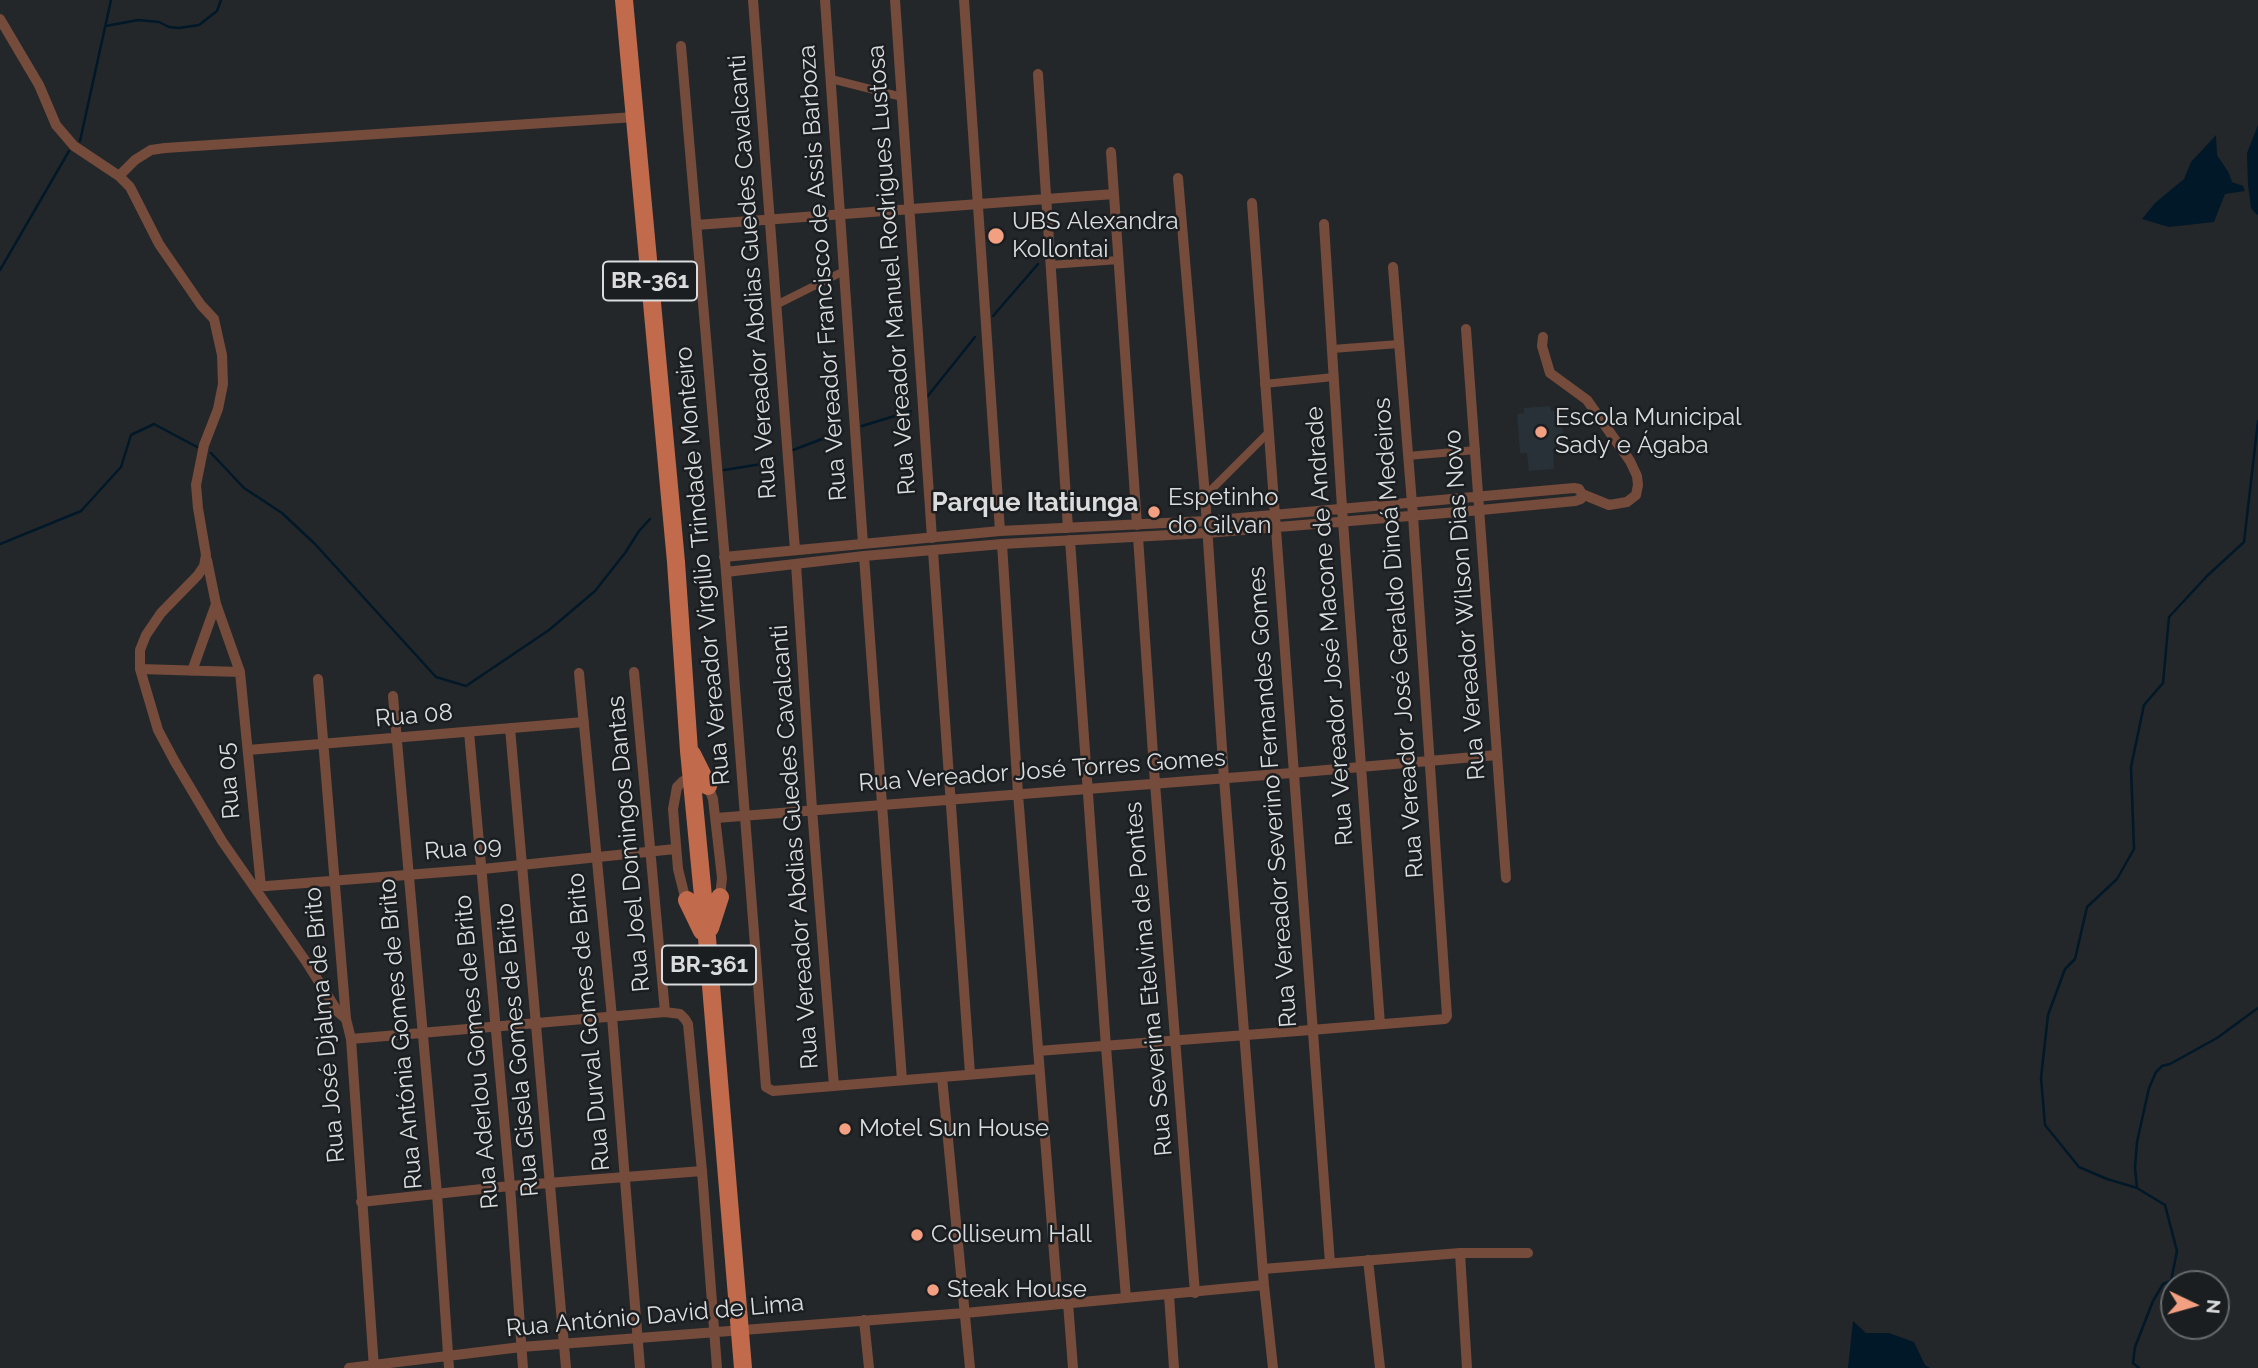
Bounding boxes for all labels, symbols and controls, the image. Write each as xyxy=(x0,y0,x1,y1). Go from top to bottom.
street label: Rua Vereador Francisco de Assis Barboza xyxy=(793,44,853,502)
street label: Rua Vereador Manuel Rodrigues Lustosa xyxy=(862,44,922,496)
street label: Rua Vereador Abdias Guedes Cavalcanti xyxy=(723,54,783,500)
place label: UBS Alexandra Kollontai xyxy=(1012,208,1179,264)
marker: UBS Alexandra Kollontai xyxy=(986,226,1006,246)
road number: BR-361 xyxy=(603,262,697,300)
street label: Rua Vereador Virgílio Trindade Monteiro xyxy=(669,345,737,787)
street label: Rua Vereador José Geraldo Dinoá Medeiros xyxy=(1368,397,1430,879)
place label: Escola Municipal Sady e Ágaba xyxy=(1555,404,1742,460)
street label: Rua Vereador José Macone de Andrade xyxy=(1300,405,1360,847)
marker: Escola Municipal Sady e Ágaba xyxy=(1533,424,1549,440)
street label: Rua Vereador Wilson Dias Novo xyxy=(1438,429,1492,781)
place label: Espetinho do Gilvan xyxy=(1168,484,1278,540)
district label: Parque Itatiunga xyxy=(931,487,1139,519)
marker: Espetinho do Gilvan xyxy=(1146,504,1162,520)
street label: Rua Vereador Severino Fernandes Gomes xyxy=(1243,565,1303,1029)
street label: Rua Vereador Abdias Guedes Cavalcanti xyxy=(765,624,825,1070)
street label: Rua Joel Domingos Dantas xyxy=(602,695,656,993)
street label: Rua 08 xyxy=(374,698,454,734)
street label: Rua 05 xyxy=(211,742,247,820)
street label: Rua Vereador José Torres Gomes xyxy=(858,744,1226,798)
street label: Rua Severina Etelvina de Pontes xyxy=(1119,801,1179,1157)
street label: Rua 09 xyxy=(423,831,503,867)
street label: Rua Durval Gomes de Brito xyxy=(562,872,616,1172)
street label: Rua Antónia Gomes de Brito xyxy=(373,877,429,1191)
street label: Rua José Djalma de Brito xyxy=(299,886,351,1164)
street label: Rua Aderlou Gomes de Brito xyxy=(449,894,505,1210)
street label: Rua Gisela Gomes de Brito xyxy=(491,902,545,1198)
road number: BR-361 xyxy=(662,946,756,984)
place label: Motel Sun House xyxy=(859,1115,1049,1143)
marker: Motel Sun House xyxy=(837,1121,853,1137)
place label: Colliseum Hall xyxy=(931,1221,1092,1249)
marker: Colliseum Hall xyxy=(909,1227,925,1243)
north arrow xyxy=(2160,1270,2230,1340)
place label: Steak House xyxy=(947,1276,1087,1304)
marker: Steak House xyxy=(925,1282,941,1298)
street label: Rua António David de Lima xyxy=(505,1289,805,1343)
text: N xyxy=(2202,1298,2226,1315)

